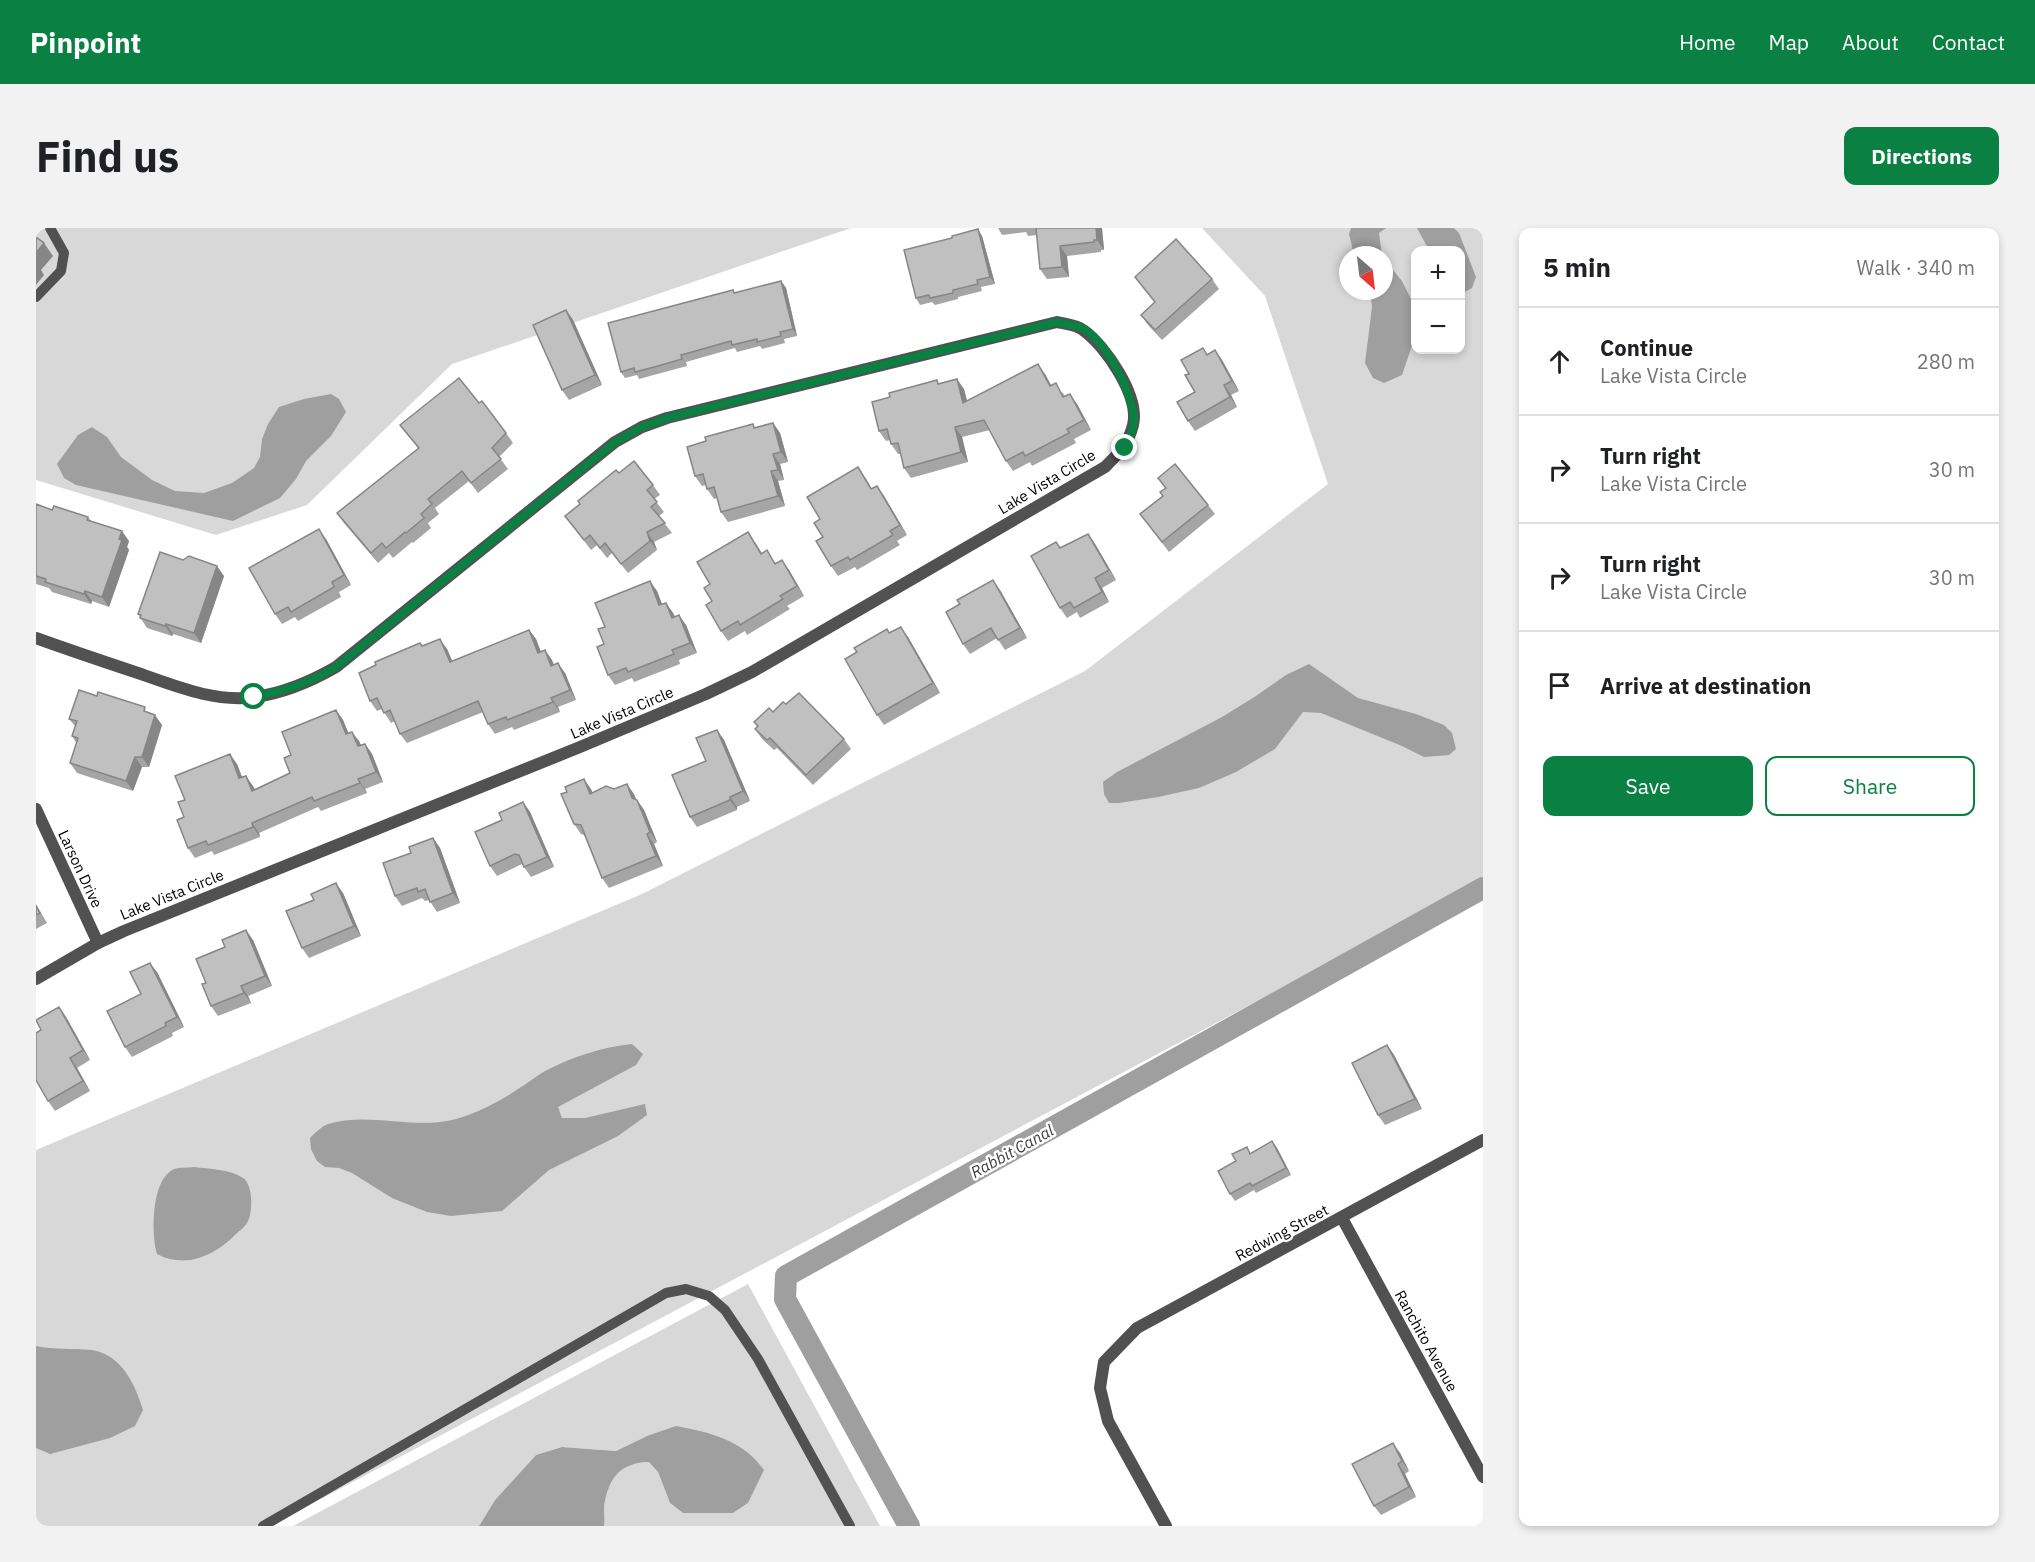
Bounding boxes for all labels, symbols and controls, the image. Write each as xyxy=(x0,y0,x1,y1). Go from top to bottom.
text: Pinpoint xyxy=(30,24,141,61)
text: Home xyxy=(1679,28,1736,56)
text: Map xyxy=(1769,28,1809,56)
text: About xyxy=(1842,28,1899,56)
text: Contact xyxy=(1932,28,2005,56)
button: Directions xyxy=(1844,127,1999,185)
text: Find us xyxy=(36,129,179,184)
north arrow xyxy=(1339,246,1393,300)
map controls xyxy=(1411,246,1465,354)
button: + xyxy=(1411,246,1465,300)
text: 5 min xyxy=(1543,250,1611,284)
text: Walk · 340 m xyxy=(1857,254,1975,281)
button: − xyxy=(1411,300,1465,354)
text: Continue xyxy=(1600,333,1693,362)
icon: ahead xyxy=(1543,345,1576,378)
text: 280 m xyxy=(1917,348,1975,375)
text: Lake Vista Circle xyxy=(1600,362,1747,389)
route end xyxy=(1111,434,1137,460)
text: Turn right xyxy=(1600,441,1701,470)
street label: Lake Vista Circle xyxy=(995,445,1099,518)
icon: right xyxy=(1543,453,1576,486)
text: 30 m xyxy=(1929,456,1975,483)
text: Lake Vista Circle xyxy=(1600,470,1747,497)
text: Turn right xyxy=(1600,549,1701,578)
icon: right xyxy=(1543,561,1576,594)
text: 30 m xyxy=(1929,564,1975,591)
text: Lake Vista Circle xyxy=(1600,578,1747,605)
icon: arrive xyxy=(1543,669,1576,702)
text: Arrive at destination xyxy=(1600,671,1811,700)
street label: Lake Vista Circle xyxy=(567,682,676,743)
route start xyxy=(240,683,266,709)
button: Save xyxy=(1543,756,1753,816)
button: Share xyxy=(1765,756,1975,816)
street label: Larson Drive xyxy=(54,827,107,911)
street label: Lake Vista Circle xyxy=(117,865,226,924)
water label: Rabbit Canal xyxy=(967,1120,1058,1182)
street label: Redwing Street xyxy=(1232,1200,1332,1265)
street label: Ranchito Avenue xyxy=(1391,1287,1462,1395)

